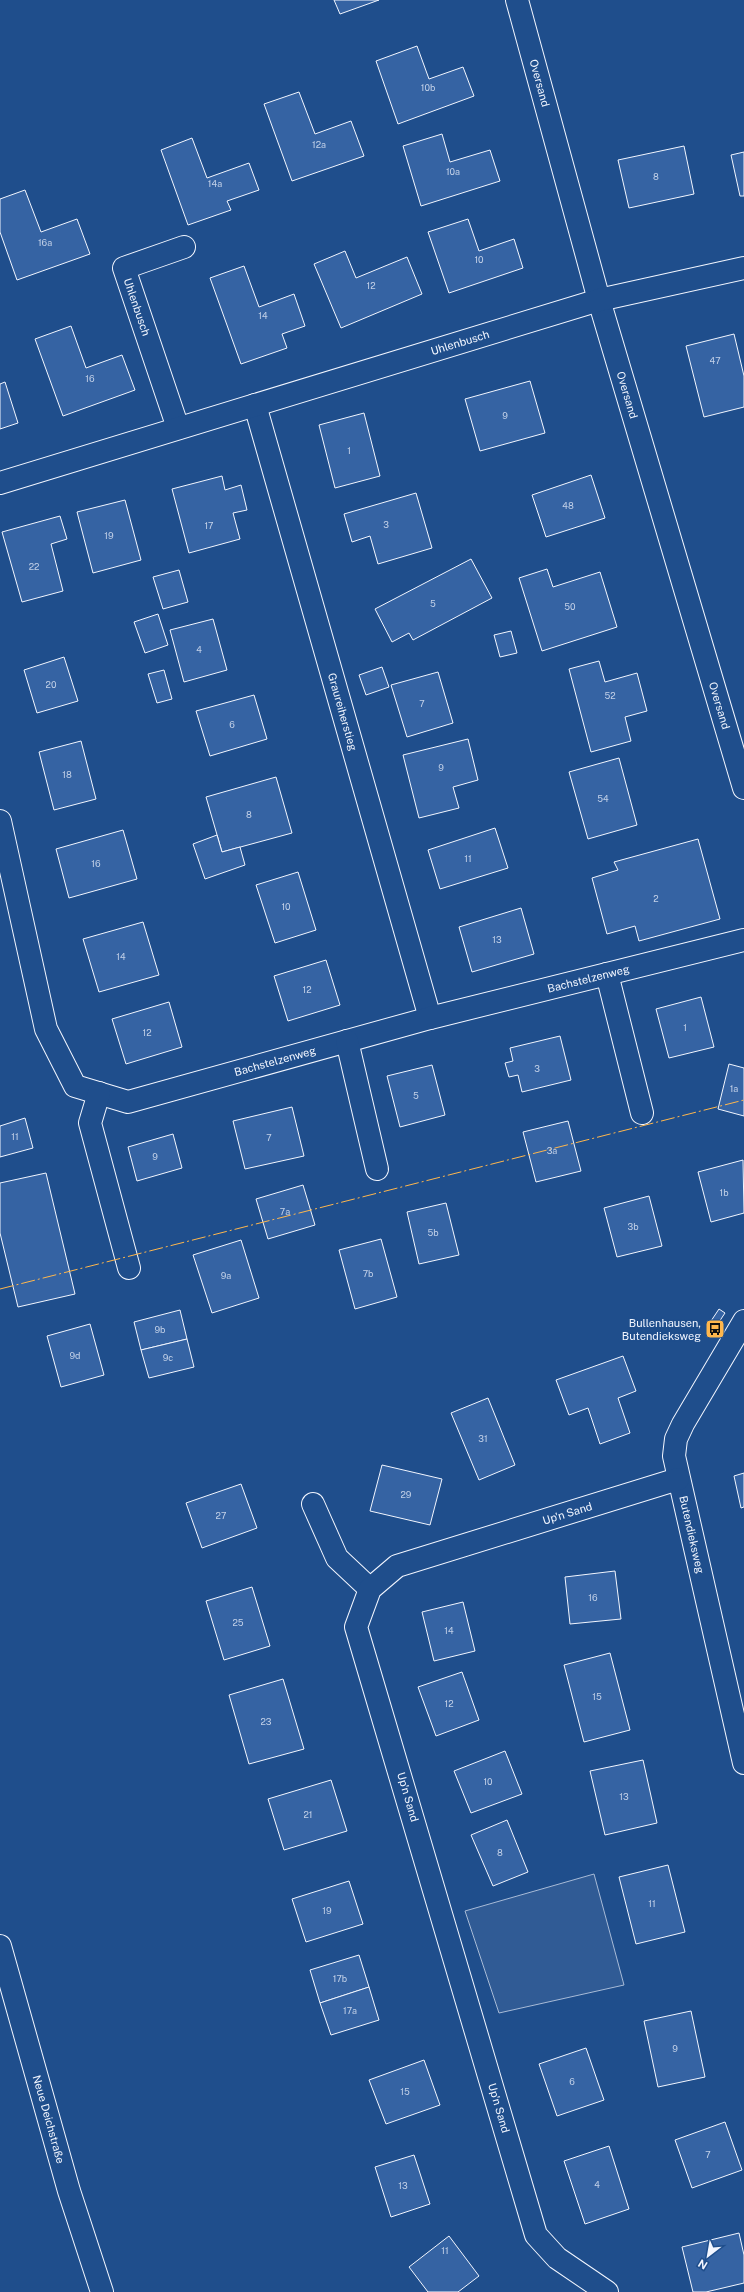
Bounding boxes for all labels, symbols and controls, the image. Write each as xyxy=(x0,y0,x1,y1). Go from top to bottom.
street label: Oversand xyxy=(527,58,552,108)
house number: 10b xyxy=(421,82,435,93)
house number: 12a xyxy=(312,139,326,150)
house number: 10a xyxy=(446,166,460,177)
house number: 8 xyxy=(653,171,659,182)
house number: 14a xyxy=(208,178,222,189)
house number: 16a xyxy=(38,237,52,248)
house number: 10 xyxy=(474,254,484,265)
street label: Uhlenbusch xyxy=(121,276,153,338)
house number: 12 xyxy=(366,280,376,291)
house number: 14 xyxy=(258,310,268,321)
street label: Uhlenbusch xyxy=(429,328,491,357)
house number: 47 xyxy=(709,355,721,366)
street label: Oversand xyxy=(615,370,640,420)
house number: 16 xyxy=(85,373,95,384)
house number: 9 xyxy=(502,410,508,421)
house number: 1 xyxy=(347,445,351,456)
house number: 48 xyxy=(562,500,574,511)
house number: 3 xyxy=(383,519,389,530)
house number: 17 xyxy=(204,520,214,531)
house number: 19 xyxy=(104,530,114,541)
house number: 22 xyxy=(29,561,39,572)
house number: 5 xyxy=(430,598,436,609)
house number: 50 xyxy=(564,601,576,612)
house number: 4 xyxy=(196,644,202,655)
street label: Graureiherstieg xyxy=(326,671,359,752)
house number: 20 xyxy=(46,679,57,690)
street label: Oversand xyxy=(707,680,732,730)
house number: 52 xyxy=(604,690,616,701)
house number: 7 xyxy=(419,698,425,709)
house number: 6 xyxy=(229,719,235,730)
house number: 9 xyxy=(438,762,444,773)
house number: 18 xyxy=(62,769,72,780)
house number: 54 xyxy=(597,793,609,804)
house number: 8 xyxy=(246,809,252,820)
house number: 11 xyxy=(464,853,472,864)
house number: 16 xyxy=(91,858,101,869)
house number: 2 xyxy=(653,893,659,904)
house number: 10 xyxy=(281,901,291,912)
house number: 13 xyxy=(492,934,502,945)
house number: 14 xyxy=(116,951,126,962)
street label: Bachstelzenweg xyxy=(546,963,631,995)
house number: 12 xyxy=(302,984,312,995)
house number: 1 xyxy=(683,1022,687,1033)
house number: 12 xyxy=(142,1027,152,1038)
street label: Bachstelzenweg xyxy=(233,1044,317,1078)
house number: 3 xyxy=(534,1063,540,1074)
house number: 1a xyxy=(730,1083,738,1094)
house number: 5 xyxy=(413,1090,419,1101)
house number: 11 xyxy=(11,1131,19,1142)
house number: 7 xyxy=(266,1132,272,1143)
house number: 3a xyxy=(547,1145,557,1156)
house number: 9 xyxy=(152,1151,158,1162)
house number: 1b xyxy=(719,1187,729,1198)
house number: 7a xyxy=(280,1206,290,1217)
house number: 3b xyxy=(627,1221,639,1232)
house number: 5b xyxy=(427,1227,439,1238)
house number: 7b xyxy=(363,1268,373,1279)
house number: 9a xyxy=(221,1270,231,1281)
place label: Bullenhausen, Butendieksweg xyxy=(622,1317,701,1342)
bus stop icon: Bullenhausen, Butendieksweg xyxy=(704,1318,726,1340)
house number: 9b xyxy=(155,1324,166,1335)
house number: 9d xyxy=(70,1350,81,1361)
house number: 9c xyxy=(163,1352,173,1363)
house number: 31 xyxy=(478,1433,488,1444)
house number: 29 xyxy=(401,1489,412,1500)
street label: Butendieksweg xyxy=(677,1495,707,1575)
street label: Up'n Sand xyxy=(541,1500,594,1527)
house number: 27 xyxy=(216,1510,226,1521)
house number: 16 xyxy=(588,1592,598,1603)
house number: 25 xyxy=(232,1617,244,1628)
house number: 14 xyxy=(444,1625,454,1636)
house number: 15 xyxy=(592,1691,602,1702)
house number: 12 xyxy=(444,1698,454,1709)
house number: 23 xyxy=(260,1716,272,1727)
street label: Up'n Sand xyxy=(395,1771,421,1823)
house number: 10 xyxy=(483,1776,493,1787)
house number: 13 xyxy=(619,1791,629,1802)
house number: 21 xyxy=(303,1809,313,1820)
house number: 8 xyxy=(497,1847,503,1858)
house number: 11 xyxy=(648,1898,656,1909)
house number: 19 xyxy=(322,1905,332,1916)
house number: 17b xyxy=(333,1973,347,1984)
house number: 17a xyxy=(343,2005,357,2016)
house number: 9 xyxy=(672,2043,678,2054)
street label: Neue Deichstraße xyxy=(31,2074,67,2165)
house number: 6 xyxy=(569,2076,575,2087)
street label: Up'n Sand xyxy=(486,2082,512,2134)
house number: 15 xyxy=(400,2086,410,2097)
house number: 7 xyxy=(705,2149,711,2160)
house number: 4 xyxy=(594,2179,600,2190)
house number: 13 xyxy=(398,2180,408,2191)
north arrow xyxy=(688,2236,728,2276)
house number: 11 xyxy=(441,2245,449,2256)
text: N xyxy=(696,2257,710,2272)

